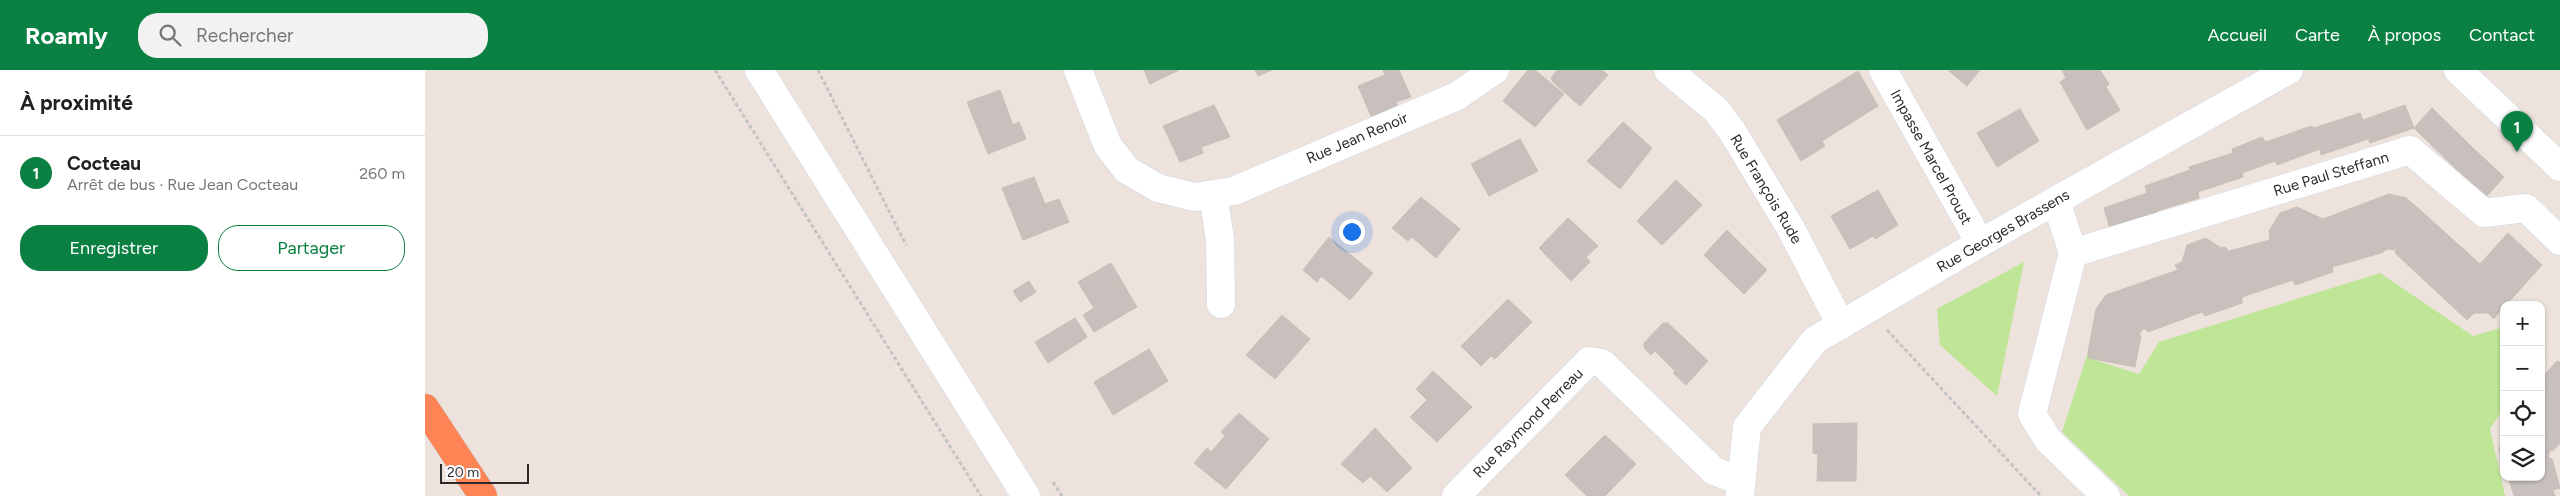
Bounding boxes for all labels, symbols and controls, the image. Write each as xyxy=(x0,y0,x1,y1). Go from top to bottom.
search box xyxy=(138,13,488,58)
text: Roamly xyxy=(25,21,108,50)
icon: search xyxy=(156,21,184,49)
text: Rechercher xyxy=(196,24,294,47)
text: Accueil xyxy=(2207,24,2267,46)
text: Carte xyxy=(2295,24,2340,46)
text: À propos xyxy=(2368,24,2441,46)
text: Contact xyxy=(2469,24,2535,46)
street label: Impasse Marcel Proust xyxy=(1886,86,1976,228)
text: À proximité xyxy=(20,90,133,115)
street label: Rue Jean Renoir xyxy=(1304,109,1410,167)
pin: 1 xyxy=(2501,111,2533,152)
street label: Rue François Rude xyxy=(1726,131,1806,247)
street label: Rue Paul Steffann xyxy=(2271,148,2391,200)
text: Cocteau xyxy=(67,152,141,175)
text: 1 xyxy=(33,164,39,183)
text: 260 m xyxy=(359,164,405,183)
text: Arrêt de bus · Rue Jean Cocteau xyxy=(67,175,298,194)
street label: Rue Georges Brassens xyxy=(1933,186,2073,276)
your location xyxy=(1339,219,1365,245)
button: Enregistrer xyxy=(20,225,208,271)
button: Partager xyxy=(218,225,405,271)
map controls xyxy=(2500,301,2545,481)
button: + xyxy=(2500,301,2545,346)
button: − xyxy=(2500,346,2545,391)
street label: Rue Raymond Perreau xyxy=(1469,364,1587,482)
button: locate xyxy=(2500,391,2545,436)
button: layers xyxy=(2500,436,2545,481)
scale bar xyxy=(440,461,529,484)
text: 20 m xyxy=(447,464,479,481)

